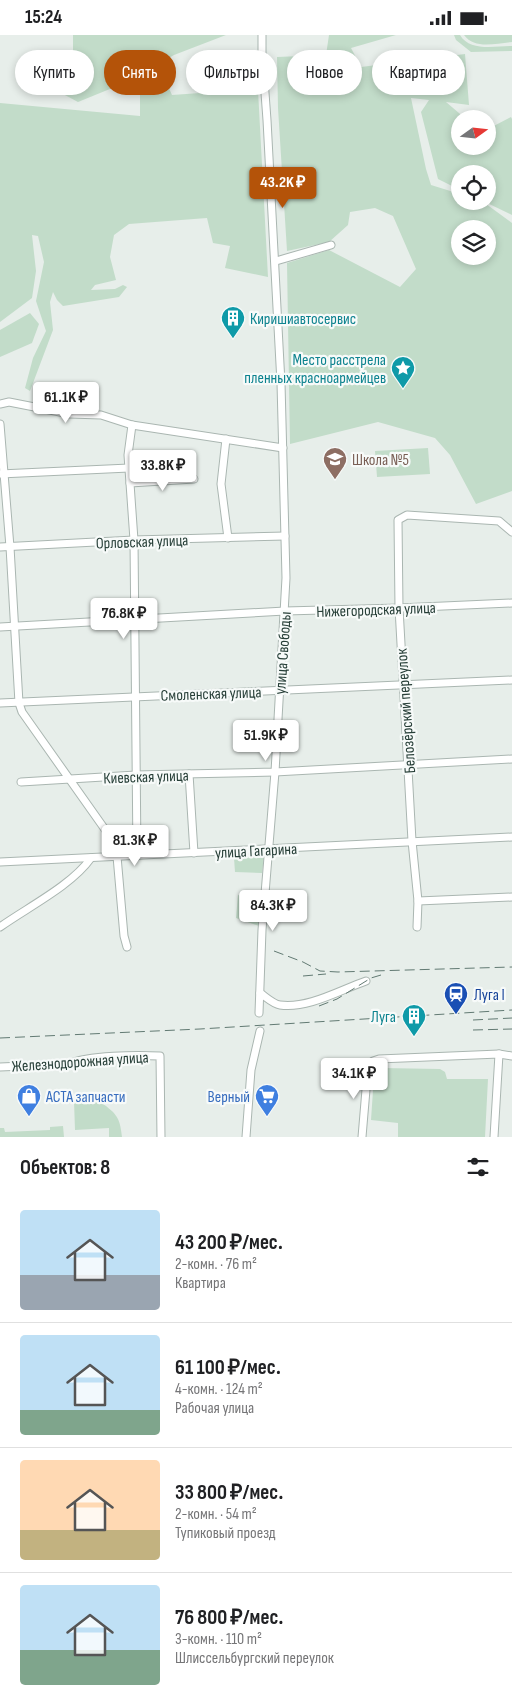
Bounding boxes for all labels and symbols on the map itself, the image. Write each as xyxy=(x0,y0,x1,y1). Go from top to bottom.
north arrow xyxy=(451,110,496,155)
pin: 43.2K ₽ xyxy=(237,167,329,209)
building icon: Киришиавтосервис xyxy=(220,305,246,339)
place label: Киришиавтосервис xyxy=(250,310,356,329)
place label: Место расстрела пленных красноармейцев xyxy=(244,351,386,388)
place icon: Место расстрела пленных красноармейцев xyxy=(390,355,416,389)
pin: 61.1K ₽ xyxy=(20,381,112,424)
school or university icon: Школа №5 xyxy=(322,446,348,480)
pin: 33.8K ₽ xyxy=(117,449,209,492)
place label: Школа №5 xyxy=(352,451,409,470)
street label: Орловская улица xyxy=(95,531,189,554)
pin: 76.8K ₽ xyxy=(78,597,170,640)
street label: Нижегородская улица xyxy=(316,599,436,622)
street label: улица Свободы xyxy=(271,611,296,695)
street label: Белозёрский переулок xyxy=(393,647,420,774)
street label: Смоленская улица xyxy=(160,683,262,706)
pin: 51.9K ₽ xyxy=(220,719,312,762)
street label: Киевская улица xyxy=(103,767,189,788)
pin: 81.3K ₽ xyxy=(89,825,181,867)
street label: улица Гагарина xyxy=(214,840,298,863)
pin: 84.3K ₽ xyxy=(227,889,319,932)
station icon: Луга I xyxy=(443,981,469,1015)
place label: Луга I xyxy=(474,986,505,1005)
building icon: Луга xyxy=(401,1003,427,1037)
place label: Луга xyxy=(371,1008,396,1027)
street label: Железнодорожная улица xyxy=(11,1048,149,1077)
pin: 34.1K ₽ xyxy=(308,1057,400,1100)
shop icon: АСТА запчасти xyxy=(16,1083,42,1117)
supermarket icon: Верный xyxy=(254,1083,280,1117)
place label: АСТА запчасти xyxy=(45,1088,126,1107)
place label: Верный xyxy=(208,1088,250,1107)

